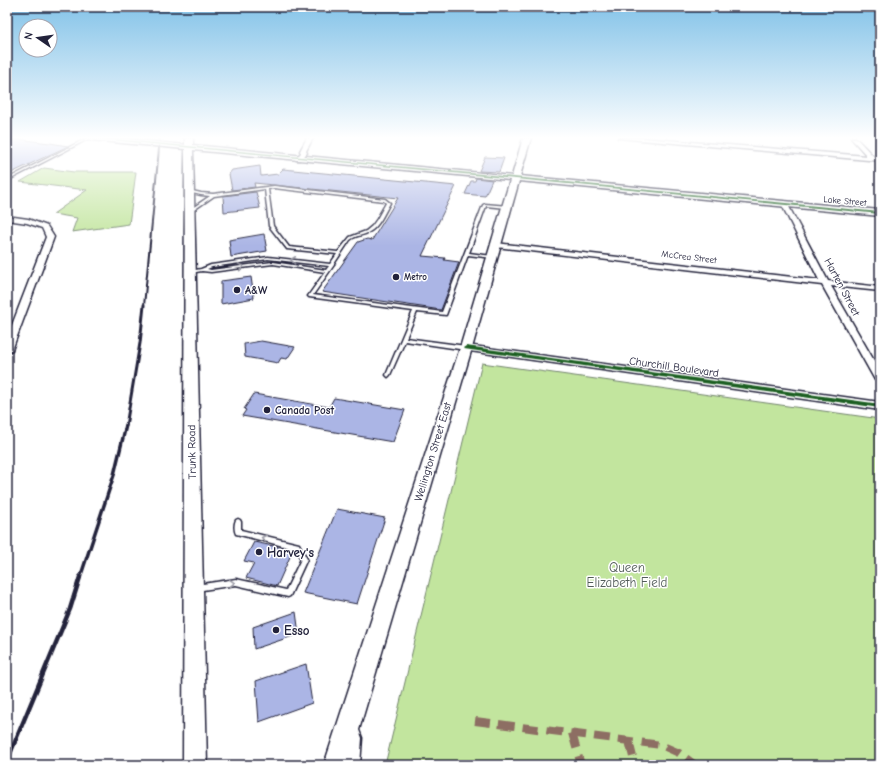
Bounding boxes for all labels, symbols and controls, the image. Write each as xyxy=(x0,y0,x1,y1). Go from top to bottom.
north arrow xyxy=(18,18,58,58)
text: N xyxy=(22,31,36,41)
street label: Lake Street xyxy=(823,194,867,208)
street label: McCrea Street xyxy=(661,249,718,265)
one-way arrow xyxy=(290,255,296,264)
street label: Harten Street xyxy=(821,256,863,319)
one-way arrow xyxy=(237,263,244,272)
marker: Metro xyxy=(391,272,401,282)
place label: Metro xyxy=(404,272,427,282)
place label: A&W xyxy=(245,284,268,297)
marker: A&W xyxy=(232,285,242,295)
street label: Churchill Boulevard xyxy=(628,354,720,380)
street label: Wellington Street East xyxy=(412,400,455,503)
place label: Canada Post xyxy=(275,404,334,417)
marker: Canada Post xyxy=(262,405,272,415)
street label: Trunk Road xyxy=(185,424,199,479)
one-way arrow xyxy=(261,535,267,543)
place label: Harvey's xyxy=(267,545,314,560)
marker: Harvey's xyxy=(254,547,264,557)
park label: Queen Elizabeth Field xyxy=(587,560,667,590)
one-way arrow xyxy=(229,578,235,587)
place label: Esso xyxy=(284,623,310,638)
marker: Esso xyxy=(271,625,281,635)

